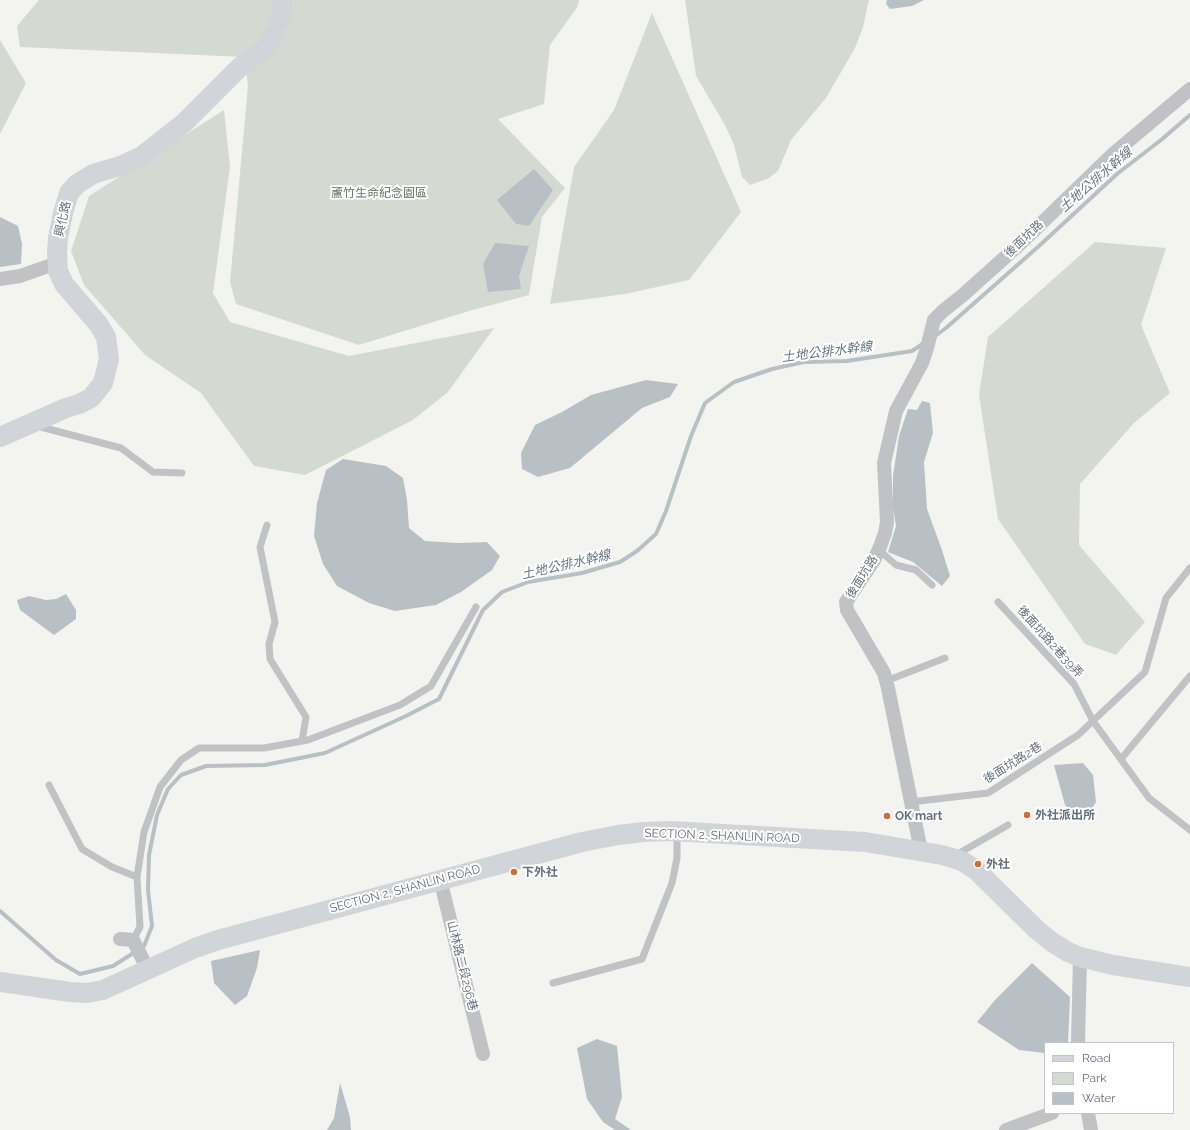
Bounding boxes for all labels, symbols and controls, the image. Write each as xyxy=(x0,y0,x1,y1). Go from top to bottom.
water label: 土地公排水幹線 xyxy=(1057,144,1135,216)
park label: 蘆竹生命紀念園區 xyxy=(331,186,427,200)
street label: 興化路 xyxy=(52,200,74,238)
street label: 後面坑路 xyxy=(1002,217,1046,261)
water label: 土地公排水幹線 xyxy=(781,339,873,365)
water label: 土地公排水幹線 xyxy=(520,547,612,583)
street label: 後面坑路 xyxy=(843,553,881,601)
street label: 後面坑路2巷39弄 xyxy=(1014,603,1086,681)
street label: 後面坑路2巷 xyxy=(981,739,1045,787)
place label: 外社派出所 xyxy=(1035,808,1095,822)
place label: OK mart xyxy=(895,809,942,823)
marker: 外社派出所 xyxy=(1022,810,1032,820)
marker: OK mart xyxy=(882,811,892,821)
street label: SECTION 2, SHANLIN ROAD xyxy=(644,826,800,846)
place label: 外社 xyxy=(986,857,1010,871)
marker: 外社 xyxy=(973,859,983,869)
street label: SECTION 2, SHANLIN ROAD xyxy=(328,862,482,916)
place label: 下外社 xyxy=(522,865,558,879)
marker: 下外社 xyxy=(509,867,519,877)
street label: 山林路二段296巷 xyxy=(444,919,480,1013)
legend xyxy=(1044,1042,1174,1114)
text: Road xyxy=(1082,1051,1111,1065)
text: Park xyxy=(1082,1071,1107,1085)
text: Water xyxy=(1082,1091,1116,1105)

